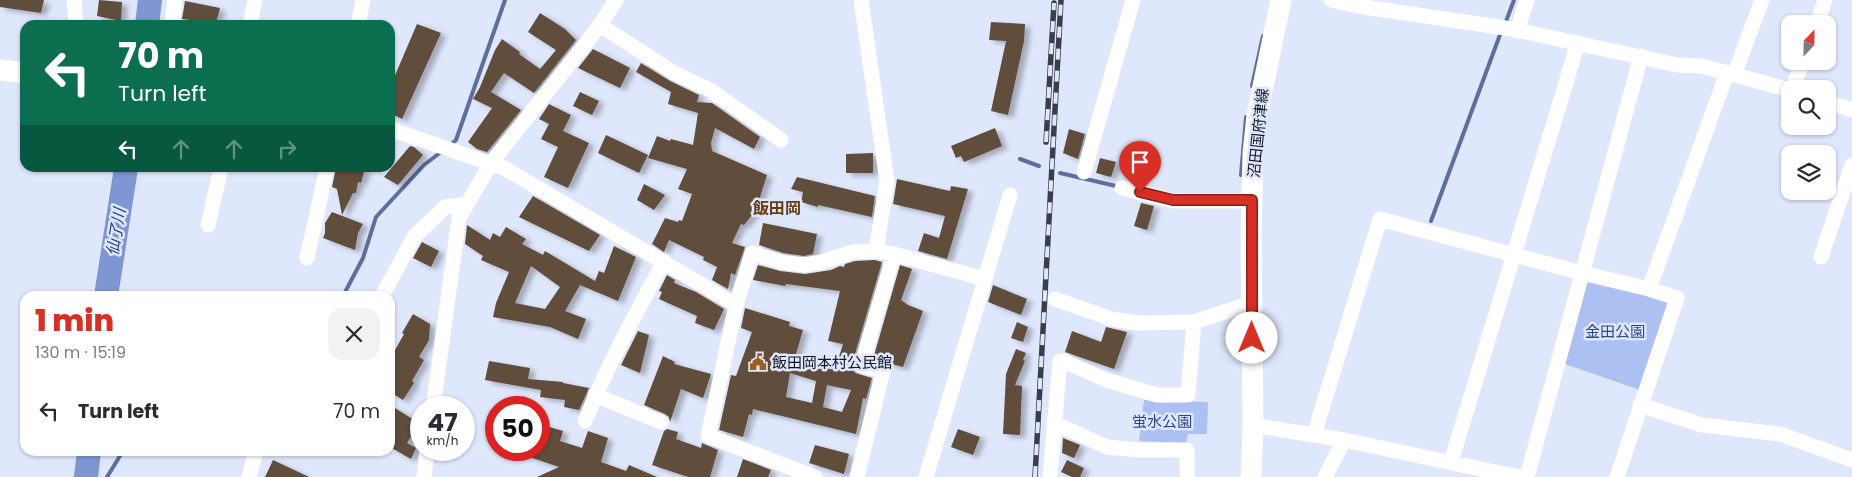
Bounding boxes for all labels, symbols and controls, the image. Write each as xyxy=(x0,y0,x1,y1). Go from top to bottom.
north arrow xyxy=(1781,15,1836,70)
map controls xyxy=(1781,15,1836,200)
text: 70 m xyxy=(118,31,204,80)
icon: left xyxy=(35,40,100,105)
text: Turn left xyxy=(118,78,206,109)
button: search xyxy=(1781,80,1836,135)
street label: 沼田国府津線 xyxy=(1243,87,1273,179)
icon: left xyxy=(114,135,142,163)
icon: ahead xyxy=(167,135,195,163)
icon: ahead xyxy=(220,135,248,163)
icon: right xyxy=(273,135,301,163)
pin xyxy=(1119,141,1161,192)
button: layers xyxy=(1781,145,1836,200)
icon: arrive xyxy=(1126,148,1154,176)
district label: 飯田岡 xyxy=(752,197,801,220)
water label: 仙了川 xyxy=(101,205,131,258)
text: 1 min xyxy=(35,299,114,342)
button: close xyxy=(328,308,380,360)
position arrow xyxy=(1225,311,1277,363)
park label: 金田公園 xyxy=(1585,321,1645,342)
text: 130 m · 15:19 xyxy=(35,341,126,364)
public building icon: 飯田岡本村公民館 xyxy=(748,352,768,372)
place label: 飯田岡本村公民館 xyxy=(772,352,892,373)
speed limit sign: 50 xyxy=(485,396,550,461)
icon: left xyxy=(35,397,63,425)
text: Turn left xyxy=(78,398,159,425)
text: 70 m xyxy=(333,398,380,425)
text: 47 xyxy=(427,405,458,440)
park label: 蛍水公園 xyxy=(1132,411,1192,432)
text: km/h xyxy=(427,432,458,449)

